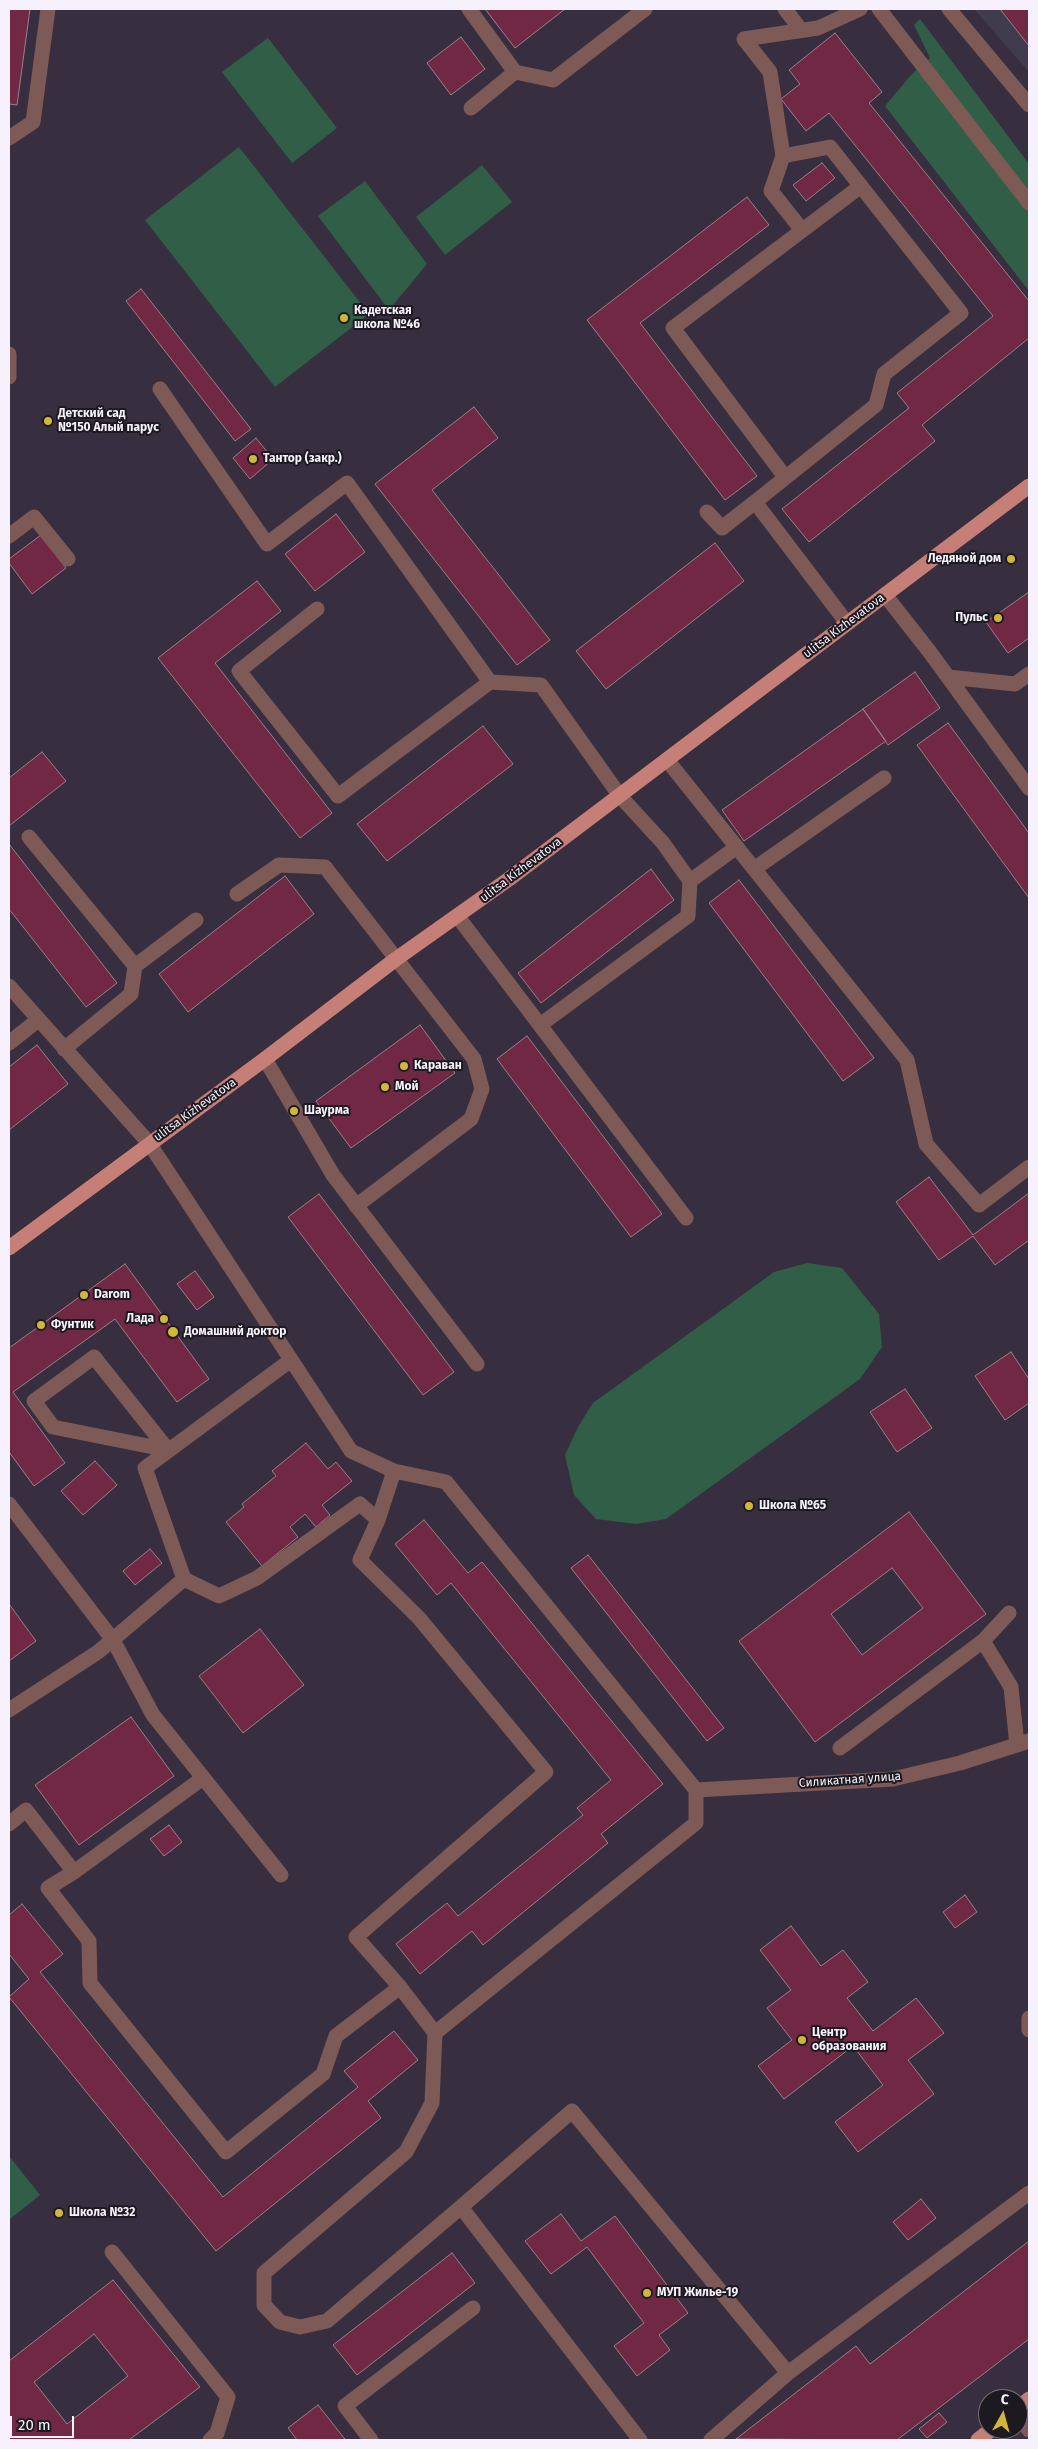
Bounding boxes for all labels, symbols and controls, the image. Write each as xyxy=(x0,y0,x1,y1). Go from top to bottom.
place label: Кадетская школа №46 xyxy=(354,304,420,332)
marker: Кадетская школа №46 xyxy=(338,312,350,324)
place label: Детский сад №150 Алый парус xyxy=(58,407,159,435)
marker: Детский сад №150 Алый парус xyxy=(42,415,54,427)
place label: Тантор (закр.) xyxy=(263,452,342,466)
marker: Тантор (закр.) xyxy=(247,453,259,465)
place label: Ледяной дом xyxy=(928,552,1001,566)
marker: Ледяной дом xyxy=(1005,553,1017,565)
street label: ulitsa Kizhevatova xyxy=(800,591,888,661)
place label: Пульс xyxy=(955,611,988,625)
marker: Пульс xyxy=(992,612,1004,624)
street label: ulitsa Kizhevatova xyxy=(477,835,565,905)
place label: Караван xyxy=(414,1059,462,1073)
marker: Караван xyxy=(398,1060,410,1072)
street label: ulitsa Kizhevatova xyxy=(151,1075,239,1145)
place label: Мой xyxy=(395,1080,419,1094)
marker: Мой xyxy=(379,1081,391,1093)
place label: Шаурма xyxy=(304,1104,349,1118)
marker: Шаурма xyxy=(288,1105,300,1117)
place label: Darom xyxy=(94,1288,130,1302)
marker: Darom xyxy=(78,1289,90,1301)
place label: Лада xyxy=(126,1312,154,1326)
marker: Лада xyxy=(158,1313,170,1325)
place label: Фунтик xyxy=(51,1318,94,1332)
marker: Фунтик xyxy=(35,1319,47,1331)
marker: Домашний доктор xyxy=(166,1325,180,1339)
place label: Домашний доктор xyxy=(184,1325,286,1339)
place label: Школа №65 xyxy=(759,1499,826,1513)
marker: Школа №65 xyxy=(743,1500,755,1512)
street label: Силикатная улица xyxy=(798,1769,902,1791)
place label: Центр образования xyxy=(812,2026,886,2054)
marker: Центр образования xyxy=(796,2034,808,2046)
place label: Школа №32 xyxy=(69,2206,135,2220)
marker: Школа №32 xyxy=(53,2207,65,2219)
place label: МУП Жилье-19 xyxy=(657,2286,738,2300)
marker: МУП Жилье-19 xyxy=(641,2287,653,2299)
north arrow xyxy=(978,2389,1028,2439)
text: С xyxy=(1000,2391,1010,2409)
scale bar xyxy=(12,2406,76,2438)
text: 20 m xyxy=(18,2416,51,2434)

